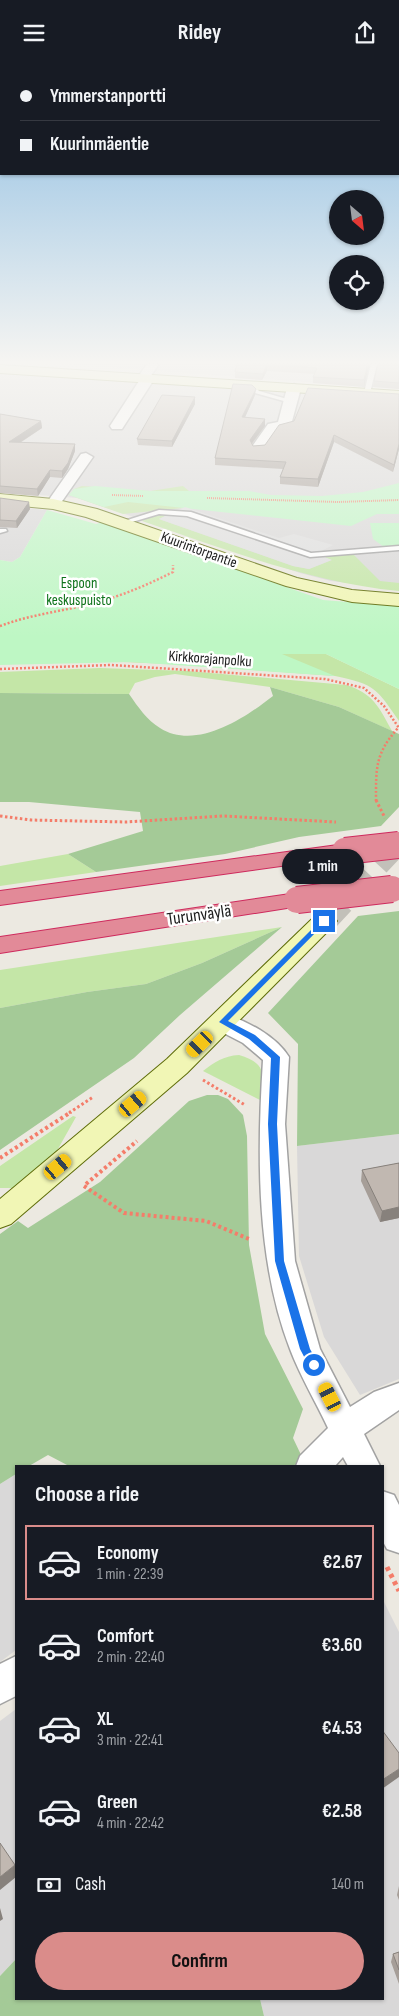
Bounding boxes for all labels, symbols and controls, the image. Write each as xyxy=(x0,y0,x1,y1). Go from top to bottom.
icon: menu xyxy=(20,19,48,47)
text: Ridey xyxy=(178,19,221,46)
icon: share xyxy=(351,19,379,47)
text: Ymmerstanportti xyxy=(50,85,166,108)
text: Kuurinmäentie xyxy=(50,133,149,156)
north arrow xyxy=(329,190,384,245)
map controls xyxy=(329,190,384,310)
button: locate xyxy=(329,255,384,310)
street label: Kuurintorpantie xyxy=(158,527,240,573)
park label: Espoon keskuspuisto xyxy=(46,574,112,610)
street label: Kirkkorajanpolku xyxy=(168,647,252,671)
callout: 1 min xyxy=(283,849,365,883)
text: 1 min xyxy=(308,857,338,876)
street label: Turunväylä xyxy=(166,900,233,930)
route end xyxy=(313,910,335,932)
car xyxy=(183,1028,216,1060)
car xyxy=(116,1089,149,1119)
car xyxy=(41,1152,74,1182)
route start xyxy=(303,1354,325,1376)
car xyxy=(316,1380,343,1414)
text: Choose a ride xyxy=(35,1481,139,1508)
icon: car xyxy=(37,1540,82,1585)
text: Economy xyxy=(97,1542,159,1565)
text: €2.67 xyxy=(323,1551,362,1574)
text: 1 min · 22:39 xyxy=(97,1565,164,1584)
icon: car xyxy=(37,1623,82,1668)
text: Comfort xyxy=(97,1625,154,1648)
text: €3.60 xyxy=(322,1634,362,1657)
text: 2 min · 22:40 xyxy=(97,1648,165,1667)
icon: car xyxy=(37,1706,82,1751)
text: XL xyxy=(97,1708,113,1731)
text: €4.53 xyxy=(322,1717,362,1740)
text: 3 min · 22:41 xyxy=(97,1731,163,1750)
icon: car xyxy=(37,1789,82,1834)
text: Green xyxy=(97,1791,137,1814)
text: €2.58 xyxy=(322,1800,362,1823)
text: 4 min · 22:42 xyxy=(97,1814,164,1833)
icon: cash xyxy=(35,1871,63,1899)
text: Cash xyxy=(75,1873,106,1896)
text: 140 m xyxy=(332,1875,364,1894)
button: Confirm xyxy=(35,1932,364,1990)

